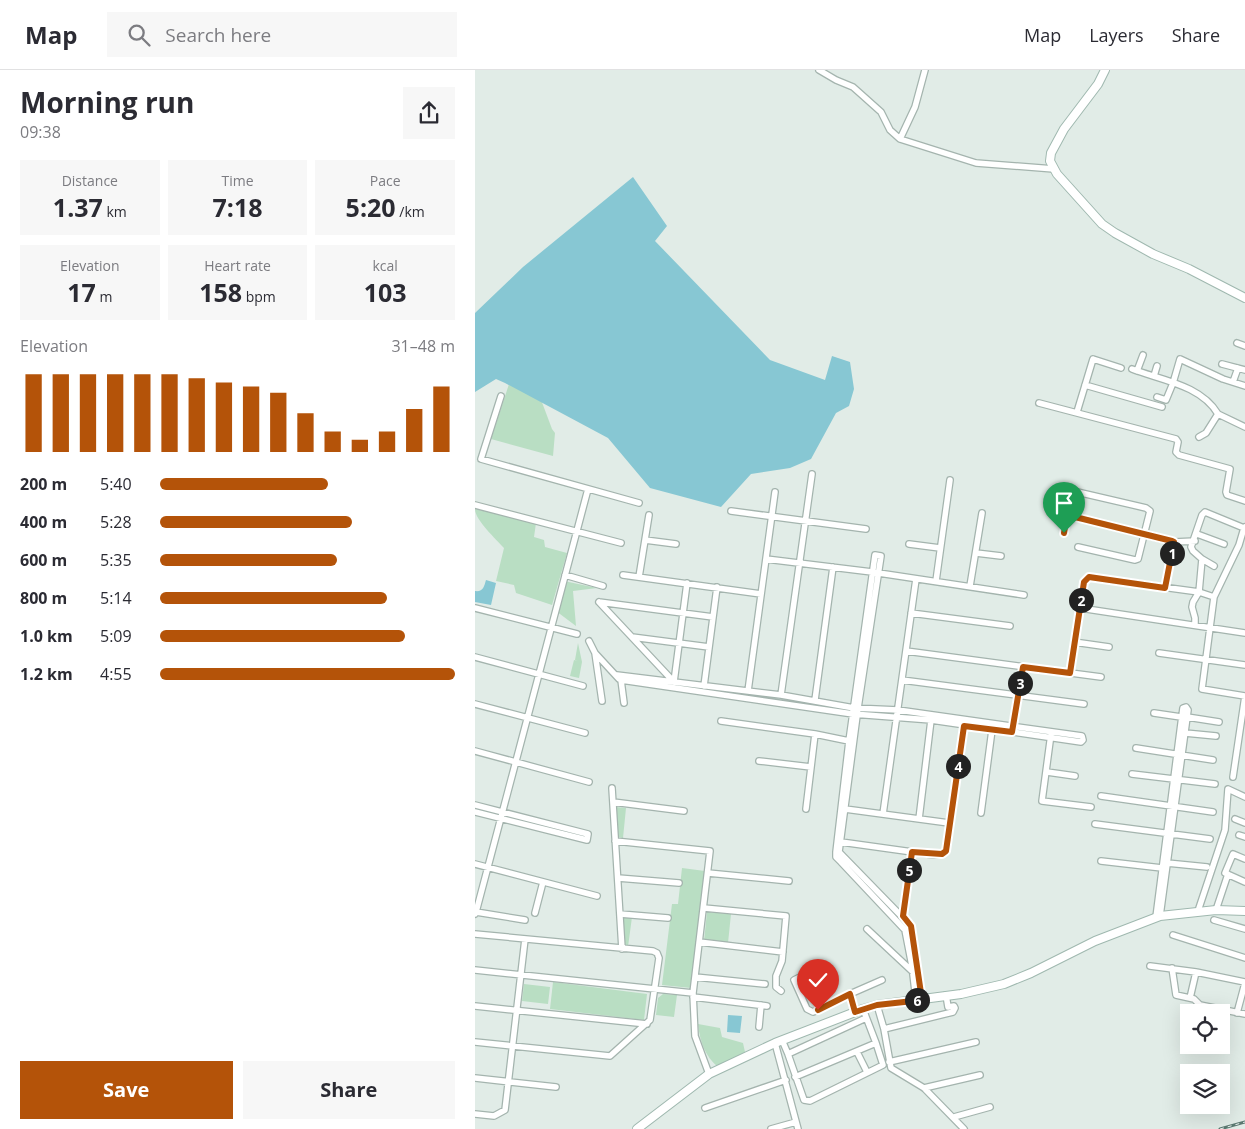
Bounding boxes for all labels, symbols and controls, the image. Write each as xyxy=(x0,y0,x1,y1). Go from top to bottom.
search box xyxy=(107,12,457,57)
text: Map xyxy=(25,18,77,51)
icon: search xyxy=(125,21,153,49)
text: Search here xyxy=(165,22,271,48)
text: Map xyxy=(1024,23,1061,47)
text: Layers xyxy=(1089,23,1144,47)
text: Share xyxy=(1172,23,1220,47)
text: Morning run xyxy=(20,83,194,121)
button: share xyxy=(403,87,455,139)
text: 09:38 xyxy=(20,121,61,143)
text: Distance xyxy=(62,171,118,190)
text: Time xyxy=(221,171,254,190)
text: Pace xyxy=(370,171,401,190)
text: 1.37 xyxy=(53,190,103,224)
text: 7:18 xyxy=(212,190,263,224)
text: 5:20 xyxy=(346,190,396,224)
text: km xyxy=(103,202,127,221)
text: /km xyxy=(396,202,425,221)
text: Elevation xyxy=(60,256,120,275)
text: Heart rate xyxy=(204,256,271,275)
text: kcal xyxy=(372,256,398,275)
text: 17 xyxy=(67,275,96,309)
text: 158 xyxy=(199,275,242,309)
text: 103 xyxy=(364,275,407,309)
text: m xyxy=(96,287,112,306)
text: bpm xyxy=(242,287,276,306)
text: Elevation xyxy=(20,335,88,357)
text: 31–48 m xyxy=(391,335,455,357)
text: 200 m xyxy=(20,473,67,495)
text: 5:40 xyxy=(100,473,132,495)
pin xyxy=(1043,482,1085,533)
icon: arrive xyxy=(1050,489,1078,517)
text: 400 m xyxy=(20,511,67,533)
text: 5:28 xyxy=(100,511,132,533)
pin: 1 xyxy=(1159,540,1185,566)
text: 1 xyxy=(1168,544,1177,563)
text: 600 m xyxy=(20,549,67,571)
text: 5:35 xyxy=(100,549,132,571)
text: 800 m xyxy=(20,587,67,609)
text: 5:14 xyxy=(100,587,132,609)
pin: 2 xyxy=(1069,588,1093,612)
text: 2 xyxy=(1077,591,1086,610)
text: 1.0 km xyxy=(20,625,73,647)
text: 5:09 xyxy=(100,625,132,647)
text: 1.2 km xyxy=(20,663,73,685)
text: 4:55 xyxy=(100,663,132,685)
pin: 3 xyxy=(1007,670,1033,696)
text: 3 xyxy=(1016,674,1025,693)
pin: 4 xyxy=(945,754,971,778)
text: 4 xyxy=(954,757,963,776)
pin: 5 xyxy=(897,858,921,882)
text: 5 xyxy=(905,861,914,880)
pin xyxy=(797,959,839,1010)
icon: check xyxy=(804,966,832,994)
pin: 6 xyxy=(905,988,929,1012)
text: 6 xyxy=(913,991,922,1010)
map controls xyxy=(1180,1004,1230,1114)
button: locate xyxy=(1180,1004,1230,1054)
button: Save xyxy=(20,1061,233,1119)
button: Share xyxy=(243,1061,455,1119)
button: layers xyxy=(1180,1064,1230,1114)

